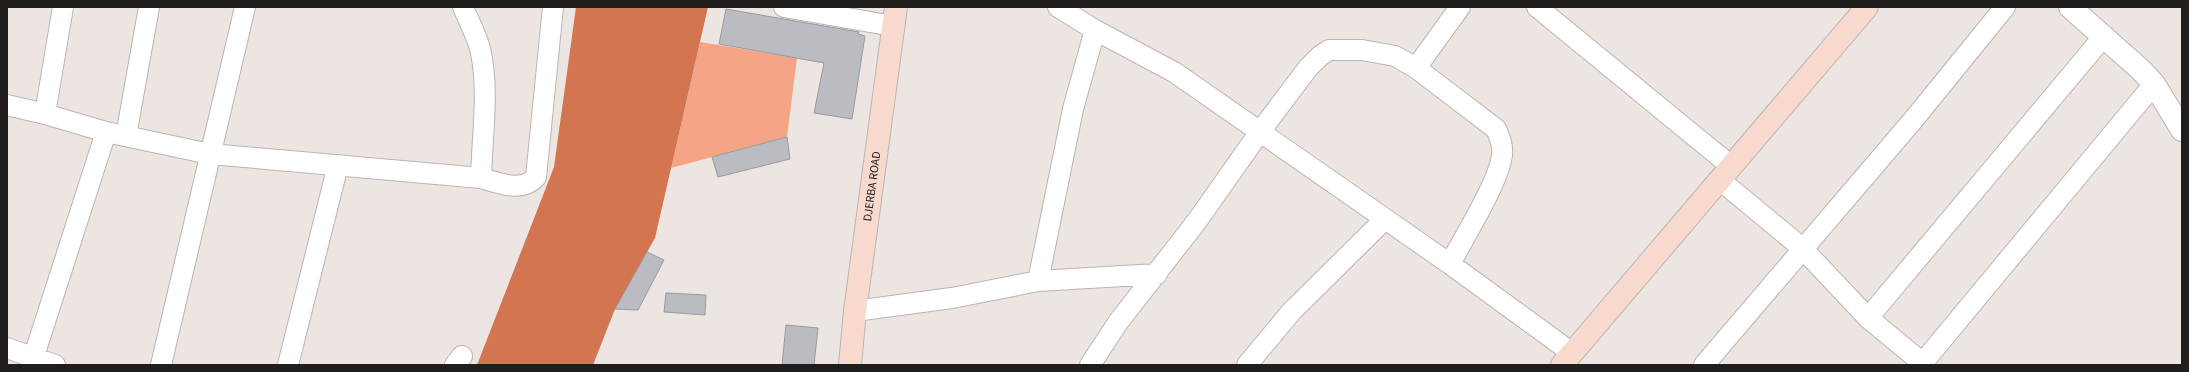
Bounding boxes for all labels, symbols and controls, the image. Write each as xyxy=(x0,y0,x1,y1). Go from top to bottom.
street label: DJERBA ROAD xyxy=(859,150,885,222)

